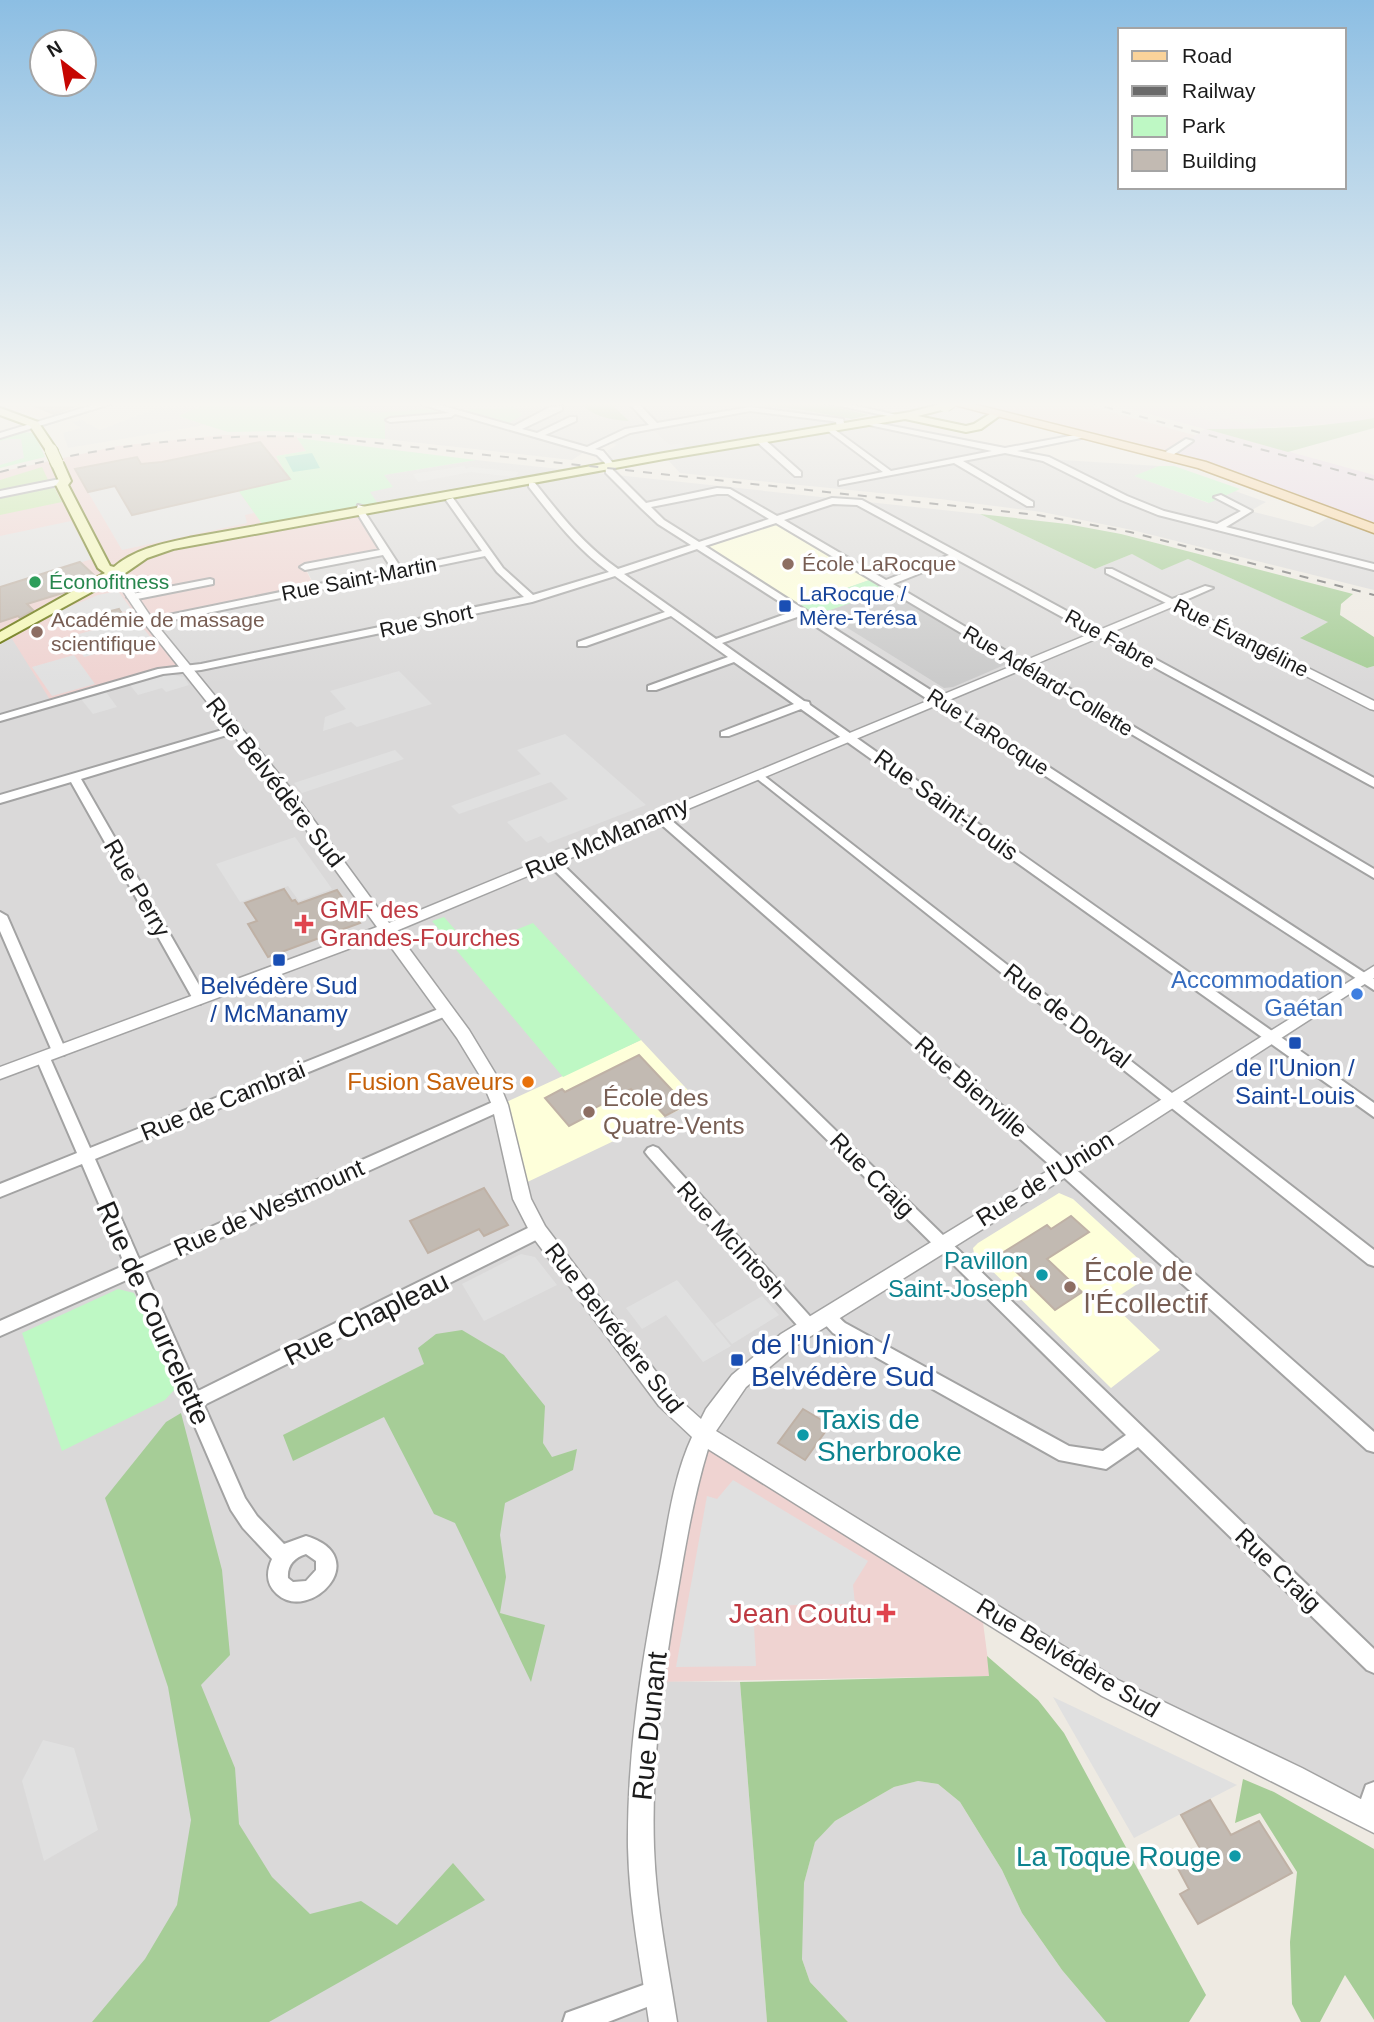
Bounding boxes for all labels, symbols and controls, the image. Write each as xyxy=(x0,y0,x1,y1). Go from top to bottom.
north arrow xyxy=(28,28,98,98)
legend xyxy=(1118,28,1346,189)
text: N xyxy=(43,36,66,61)
text: Road xyxy=(1182,44,1232,67)
text: Railway xyxy=(1182,79,1256,102)
text: Park xyxy=(1182,114,1226,137)
text: Building xyxy=(1182,149,1257,172)
street label: Rue Saint-Martin xyxy=(279,552,438,605)
place label: École LaRocque xyxy=(802,552,956,575)
marker: École LaRocque xyxy=(780,556,796,572)
place label: Éconofitness xyxy=(49,570,169,593)
marker: Éconofitness xyxy=(27,574,43,590)
place label: LaRocque / Mère-Terésa xyxy=(799,582,917,629)
street label: Rue Évangéline xyxy=(1170,594,1313,681)
marker: LaRocque / Mère-Terésa xyxy=(777,598,793,614)
street label: Rue Short xyxy=(377,599,475,642)
street label: Rue Fabre xyxy=(1061,604,1159,673)
place label: Académie de massage scientifique xyxy=(51,608,265,655)
street label: Rue Adélard-Collette xyxy=(959,621,1137,740)
marker: Académie de massage scientifique xyxy=(29,624,45,640)
street label: Rue LaRocque xyxy=(923,684,1053,779)
street label: Rue Belvédère Sud xyxy=(201,691,350,872)
street label: Rue Saint-Louis xyxy=(869,743,1023,866)
street label: Rue McManamy xyxy=(521,791,692,884)
street label: Rue Perry xyxy=(99,834,176,941)
place label: GMF des Grandes-Fourches xyxy=(320,896,520,951)
marker: GMF des Grandes-Fourches xyxy=(294,914,314,934)
marker: Belvédère Sud / McManamy xyxy=(271,952,287,968)
street label: Rue de Dorval xyxy=(999,958,1136,1073)
place label: Accommodation Gaétan xyxy=(1171,966,1343,1021)
place label: Belvédère Sud / McManamy xyxy=(200,972,358,1027)
marker: Accommodation Gaétan xyxy=(1349,986,1365,1002)
street label: Rue Bienville xyxy=(910,1030,1033,1143)
marker: de l'Union / Saint-Louis xyxy=(1287,1035,1303,1051)
place label: de l'Union / Saint-Louis xyxy=(1235,1054,1355,1109)
street label: Rue de Cambrai xyxy=(137,1055,309,1146)
place label: Fusion Saveurs xyxy=(347,1068,514,1095)
marker: Fusion Saveurs xyxy=(520,1074,536,1090)
place label: École des Quatre-Vents xyxy=(603,1084,744,1139)
marker: École des Quatre-Vents xyxy=(581,1104,597,1120)
street label: Rue de l'Union xyxy=(971,1126,1118,1232)
street label: Rue Craig xyxy=(825,1127,920,1222)
street label: Rue de Westmount xyxy=(170,1153,368,1262)
street label: Rue McIntosh xyxy=(672,1176,791,1304)
street label: Rue de Courcelette xyxy=(90,1197,217,1430)
street label: Rue Belvédère Sud xyxy=(540,1237,689,1418)
place label: Pavillon Saint-Joseph xyxy=(888,1247,1028,1302)
place label: École de l'Écollectif xyxy=(1084,1256,1208,1319)
street label: Rue Chapleau xyxy=(279,1265,453,1372)
marker: Pavillon Saint-Joseph xyxy=(1034,1267,1050,1283)
marker: École de l'Écollectif xyxy=(1062,1279,1078,1295)
place label: de l'Union / Belvédère Sud xyxy=(751,1329,935,1392)
marker: de l'Union / Belvédère Sud xyxy=(729,1352,745,1368)
place label: Taxis de Sherbrooke xyxy=(817,1404,962,1467)
marker: Taxis de Sherbrooke xyxy=(795,1427,811,1443)
street label: Rue Craig xyxy=(1230,1522,1327,1617)
street label: Rue Belvédère Sud xyxy=(972,1592,1164,1723)
place label: Jean Coutu xyxy=(729,1598,872,1629)
marker: Jean Coutu xyxy=(878,1605,894,1621)
street label: Rue Dunant xyxy=(626,1650,673,1802)
place label: La Toque Rouge xyxy=(1016,1841,1221,1872)
marker: La Toque Rouge xyxy=(1227,1848,1243,1864)

